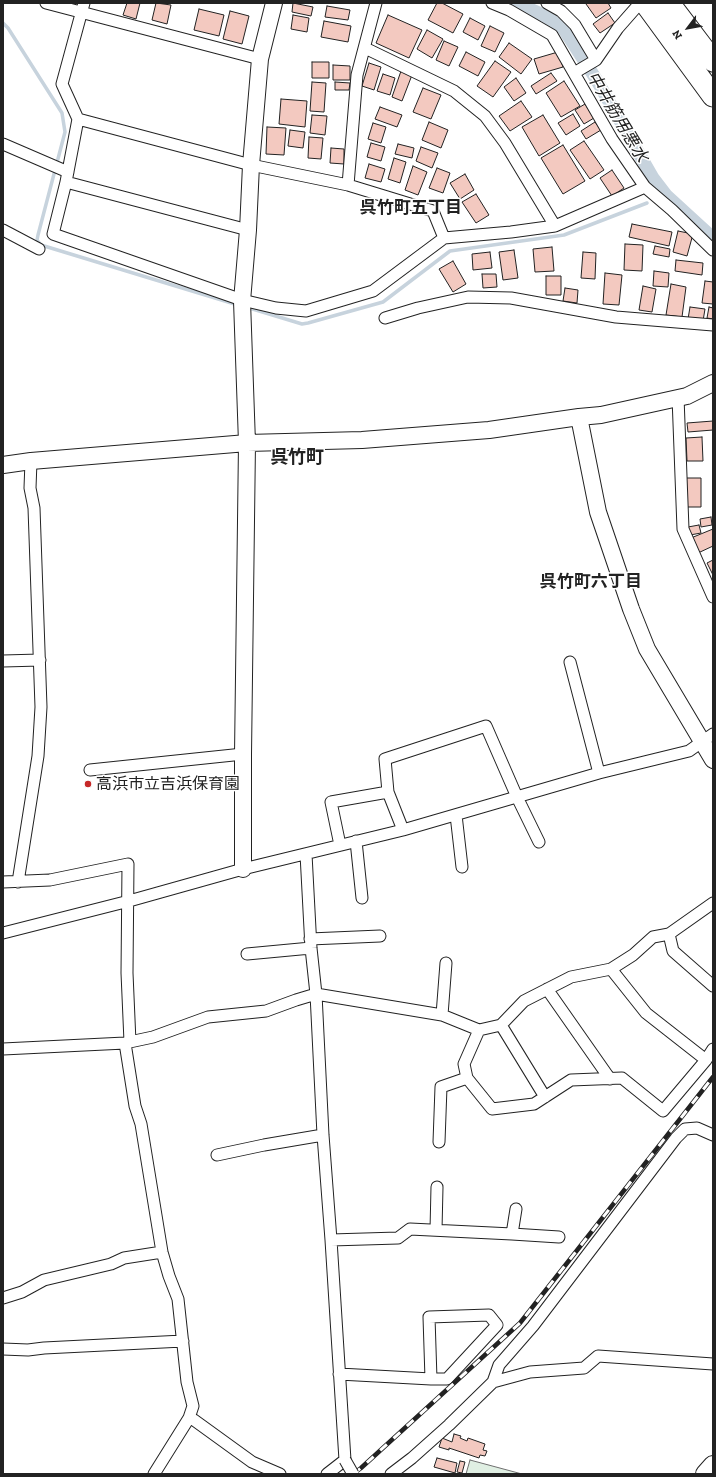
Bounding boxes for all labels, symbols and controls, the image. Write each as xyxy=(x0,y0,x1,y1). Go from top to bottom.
north arrow xyxy=(668,8,708,48)
text: N xyxy=(670,28,685,42)
water label: 中井筋用悪水 xyxy=(582,68,652,166)
district label: 呉竹町五丁目 xyxy=(360,198,462,218)
district label: 呉竹町 xyxy=(270,447,324,469)
district label: 呉竹町六丁目 xyxy=(540,572,642,592)
place label: 高浜市立吉浜保育園 xyxy=(96,774,240,794)
marker: 高浜市立吉浜保育園 xyxy=(83,779,93,789)

